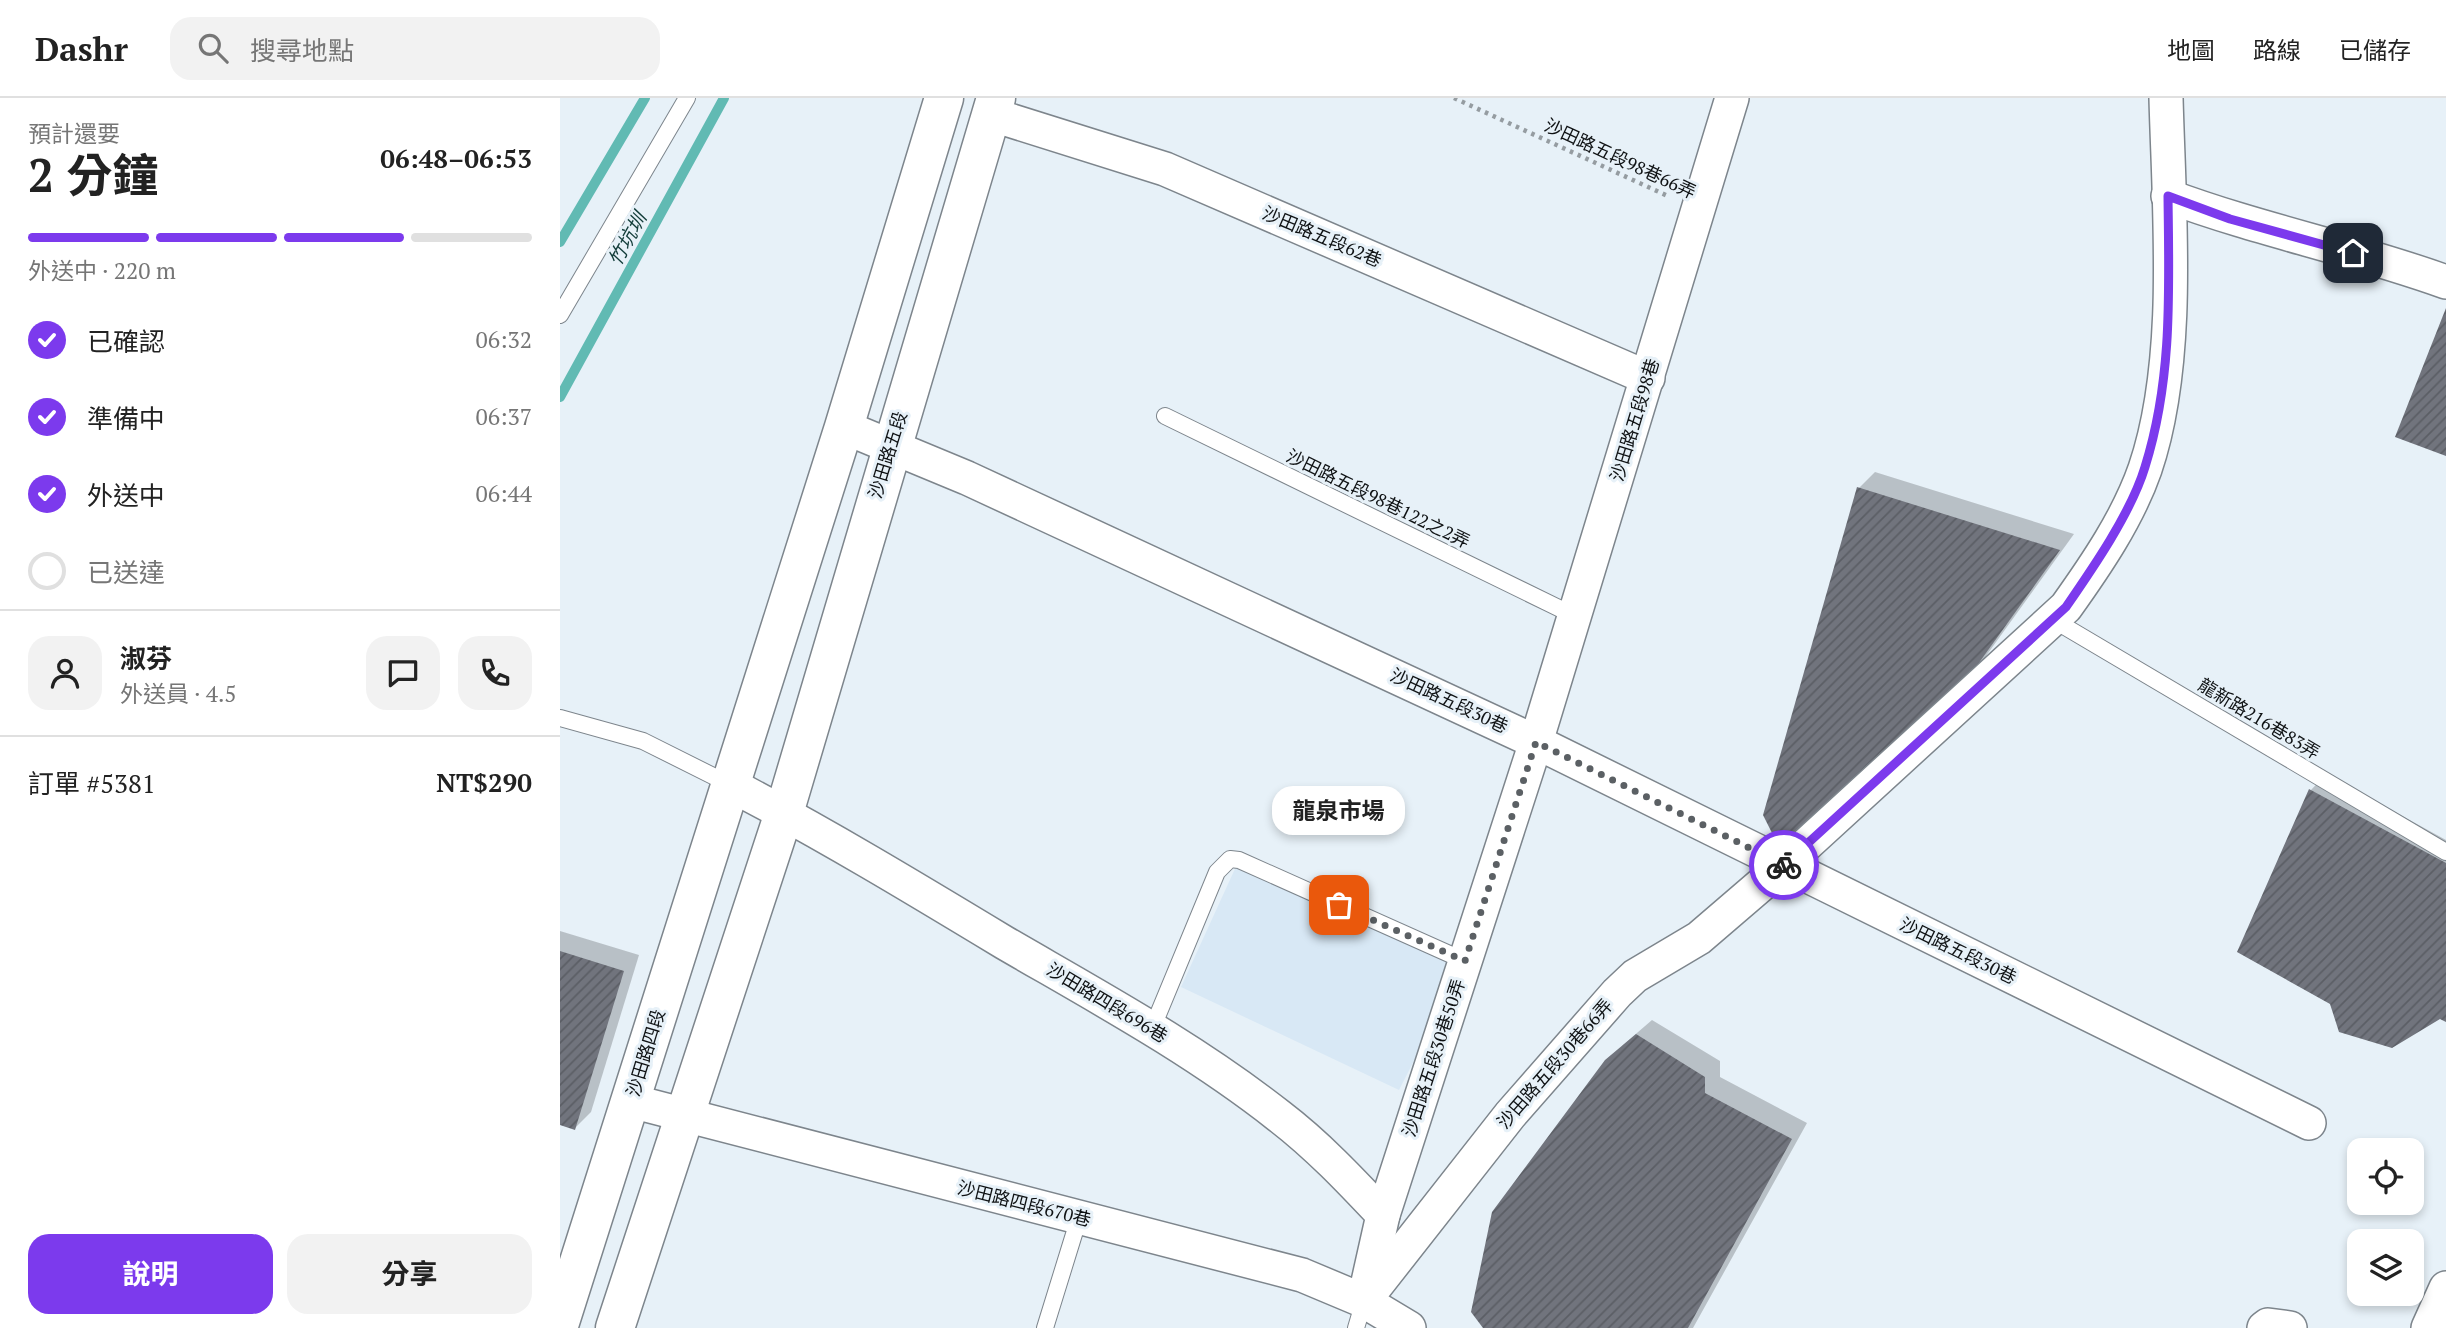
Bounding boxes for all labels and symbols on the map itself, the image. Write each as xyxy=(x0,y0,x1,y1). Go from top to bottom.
street label: 沙田路五段98巷66弄 xyxy=(1541,112,1700,204)
street label: 沙田路五段62巷 xyxy=(1259,200,1386,272)
water label: 竹坑圳 xyxy=(602,205,653,270)
pin xyxy=(2323,223,2383,283)
street label: 沙田路五段98巷 xyxy=(1604,355,1664,484)
street label: 沙田路五段 xyxy=(862,408,912,501)
street label: 沙田路五段98巷122之2弄 xyxy=(1283,443,1474,553)
street label: 沙田路五段30巷 xyxy=(1387,662,1512,738)
street label: 龍新路216巷83弄 xyxy=(2194,672,2325,764)
callout: 龍泉市場 xyxy=(1272,786,1406,835)
courier xyxy=(1749,830,1819,900)
pin xyxy=(1309,875,1369,935)
street label: 沙田路五段30巷 xyxy=(1896,911,2021,989)
street label: 沙田路四段696巷 xyxy=(1043,957,1172,1048)
street label: 沙田路五段30巷50弄 xyxy=(1396,976,1470,1140)
street label: 沙田路五段30巷66弄 xyxy=(1491,993,1617,1133)
street label: 沙田路四段 xyxy=(620,1006,670,1099)
street label: 沙田路四段670巷 xyxy=(955,1175,1094,1231)

